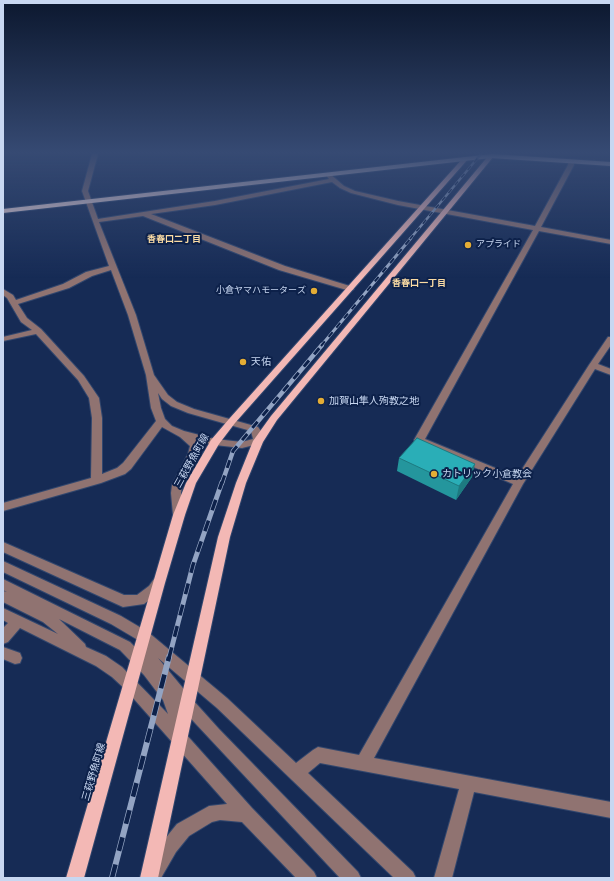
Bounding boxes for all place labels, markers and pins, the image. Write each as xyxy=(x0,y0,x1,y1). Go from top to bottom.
marker: アプライド xyxy=(463,240,473,250)
place label: アプライド xyxy=(476,240,521,250)
place label: 小倉ヤマハモーターズ xyxy=(216,286,306,296)
marker: 小倉ヤマハモーターズ xyxy=(309,286,319,296)
place label: 天佑 xyxy=(251,356,271,368)
marker: 天佑 xyxy=(238,357,248,367)
place label: 加賀山隼人殉教之地 xyxy=(329,395,419,407)
marker: 加賀山隼人殉教之地 xyxy=(316,396,326,406)
place label: カトリック小倉教会 xyxy=(442,468,532,480)
marker: カトリック小倉教会 xyxy=(429,469,439,479)

